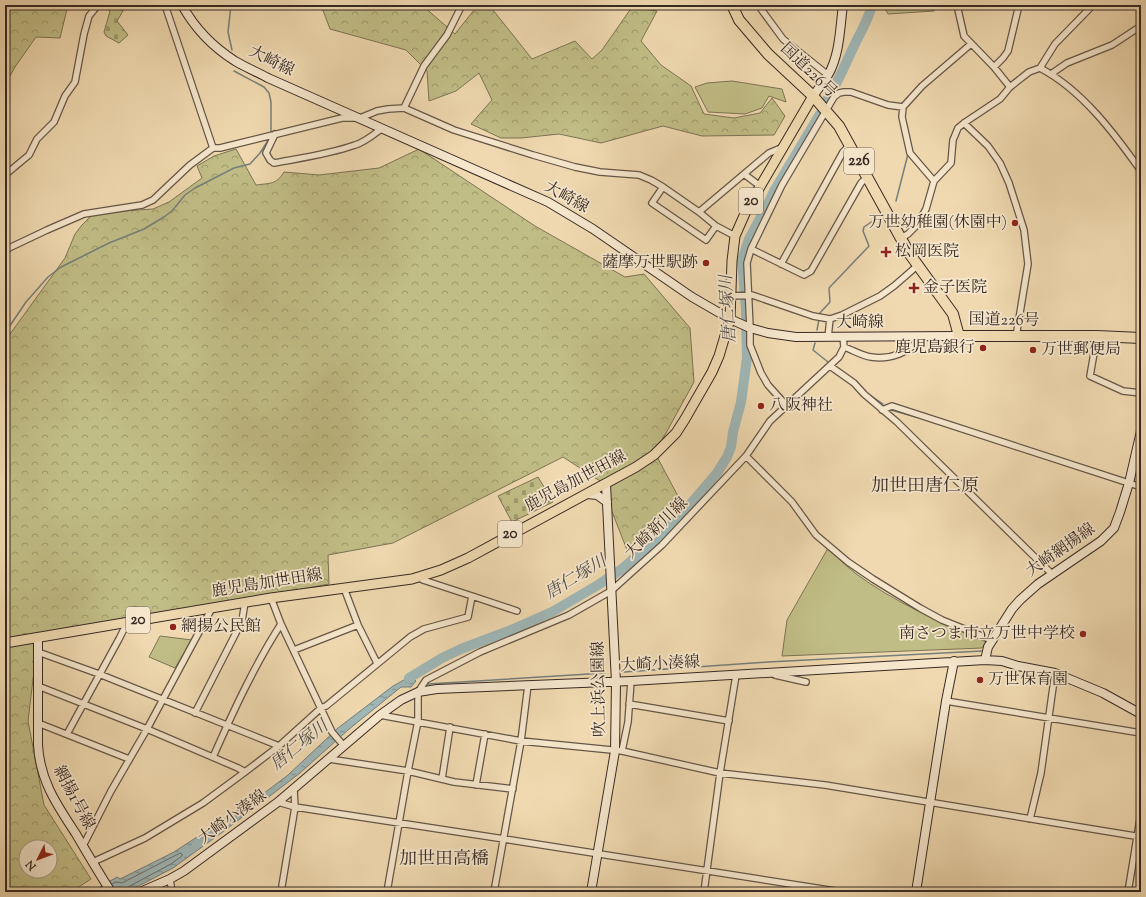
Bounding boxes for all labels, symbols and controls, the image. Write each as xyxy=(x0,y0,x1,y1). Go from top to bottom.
street label: 国道226号 xyxy=(774,38,842,104)
street label: 大崎線 xyxy=(244,41,298,83)
road number: 226 xyxy=(844,148,874,174)
street label: 大崎線 xyxy=(539,176,593,220)
road number: 20 xyxy=(739,188,763,214)
place label: 万世幼稚園(休園中) xyxy=(869,212,1007,235)
marker: 万世幼稚園(休園中) xyxy=(1010,218,1020,228)
place label: 松岡医院 xyxy=(895,241,959,264)
marker: 松岡医院 xyxy=(880,246,892,258)
place label: 薩摩万世駅跡 xyxy=(602,252,698,275)
marker: 薩摩万世駅跡 xyxy=(701,258,711,268)
water label: 唐仁塚川 xyxy=(715,272,743,344)
place label: 金子医院 xyxy=(923,277,987,300)
marker: 金子医院 xyxy=(908,282,920,294)
street label: 国道226号 xyxy=(968,309,1040,333)
street label: 大崎線 xyxy=(836,312,884,335)
place label: 鹿児島銀行 xyxy=(895,337,975,360)
place label: 万世郵便局 xyxy=(1041,339,1121,362)
marker: 鹿児島銀行 xyxy=(978,343,988,353)
marker: 万世郵便局 xyxy=(1028,345,1038,355)
place label: 八阪神社 xyxy=(769,395,833,418)
marker: 八阪神社 xyxy=(756,401,766,411)
street label: 鹿児島加世田線 xyxy=(521,446,631,518)
district label: 加世田唐仁原 xyxy=(871,474,979,500)
street label: 大崎新川線 xyxy=(620,493,694,565)
street label: 大崎網揚線 xyxy=(1022,519,1100,583)
road number: 20 xyxy=(498,521,522,547)
water label: 唐仁塚川 xyxy=(541,549,613,606)
street label: 鹿児島加世田線 xyxy=(210,564,324,604)
road number: 20 xyxy=(126,607,150,633)
place label: 網揚公民館 xyxy=(181,616,261,639)
marker: 網揚公民館 xyxy=(168,622,178,632)
place label: 南さつま市立万世中学校 xyxy=(899,623,1075,646)
marker: 南さつま市立万世中学校 xyxy=(1078,629,1088,639)
street label: 吹上浜公園線 xyxy=(588,641,612,737)
street label: 大崎小湊線 xyxy=(619,651,701,679)
place label: 万世保育園 xyxy=(988,669,1068,692)
marker: 万世保育園 xyxy=(975,675,985,685)
water label: 唐仁塚川 xyxy=(266,714,336,777)
street label: 網揚1号線 xyxy=(47,762,99,834)
street label: 大崎小湊線 xyxy=(194,785,272,851)
north arrow xyxy=(18,839,58,879)
district label: 加世田高橋 xyxy=(399,847,489,873)
text: N xyxy=(22,856,41,874)

